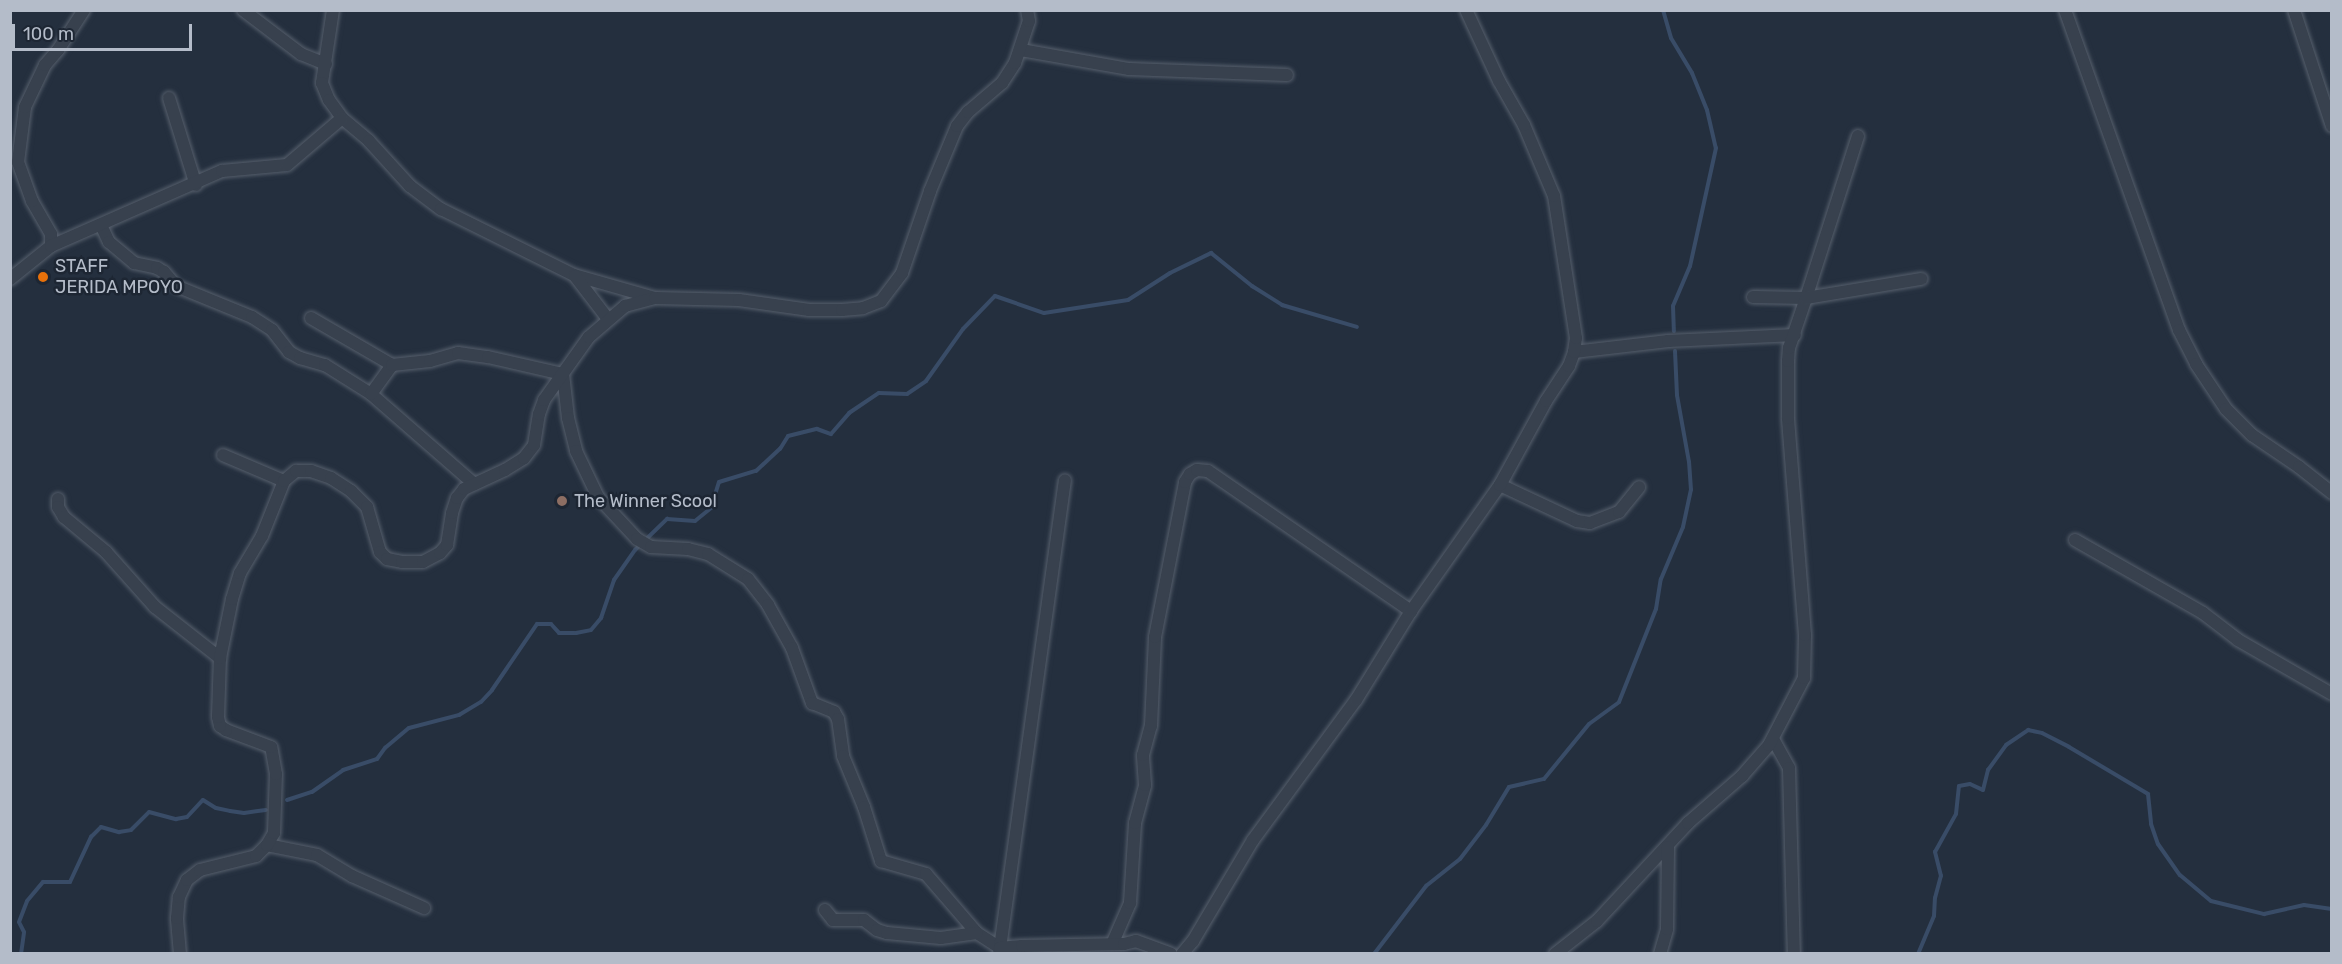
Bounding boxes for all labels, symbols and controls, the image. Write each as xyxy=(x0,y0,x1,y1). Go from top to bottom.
scale bar xyxy=(15,12,195,50)
text: 100 m xyxy=(23,23,74,45)
place label: STAFF JERIDA MPOYO xyxy=(55,256,183,298)
marker: STAFF JERIDA MPOYO xyxy=(36,270,50,284)
place label: The Winner Scool xyxy=(574,490,718,512)
marker: The Winner Scool xyxy=(555,494,569,508)

